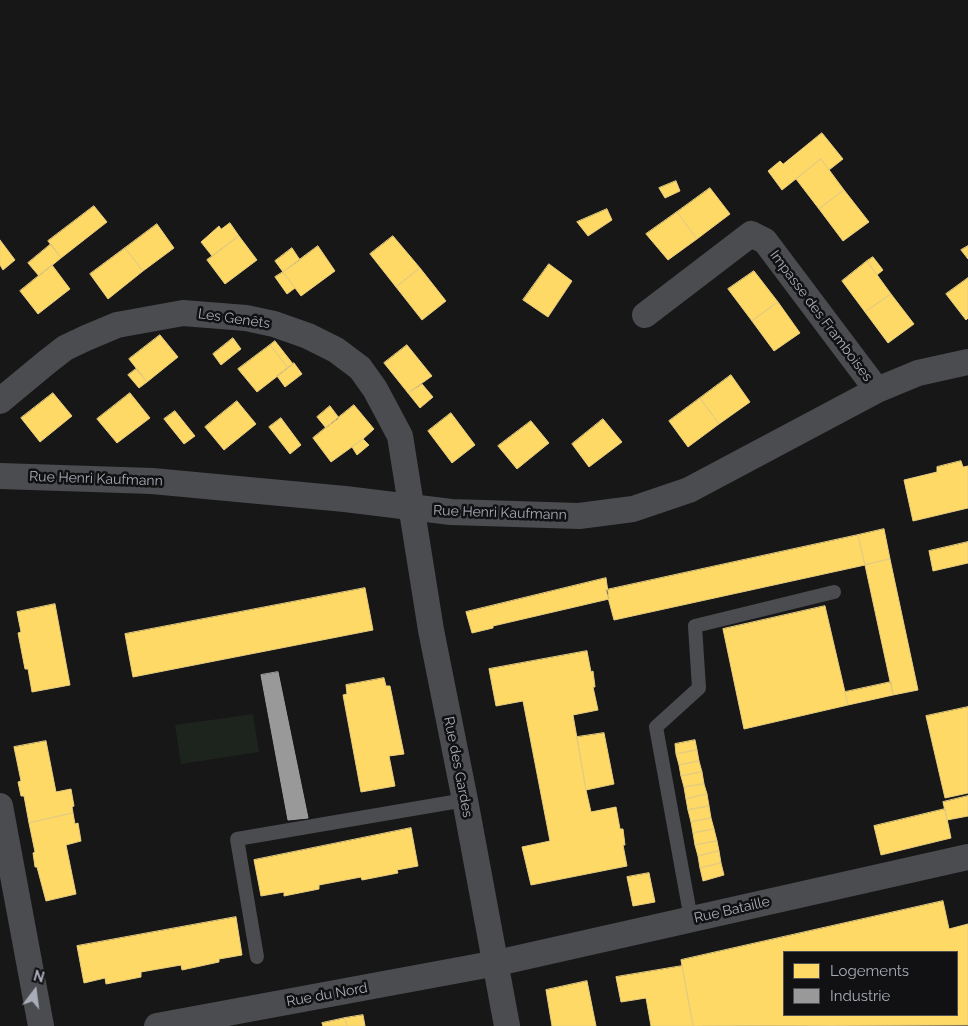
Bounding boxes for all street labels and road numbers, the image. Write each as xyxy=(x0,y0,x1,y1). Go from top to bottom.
street label: Impasse des Framboises xyxy=(766,247,876,385)
street label: Les Genêts xyxy=(197,306,271,332)
street label: Rue Henri Kaufmann xyxy=(29,468,163,490)
street label: Rue Henri Kaufmann xyxy=(433,502,567,524)
street label: Rue des Gardes xyxy=(440,715,476,819)
street label: Rue Bataille xyxy=(692,893,772,927)
street label: Rue du Nord xyxy=(285,980,369,1010)

